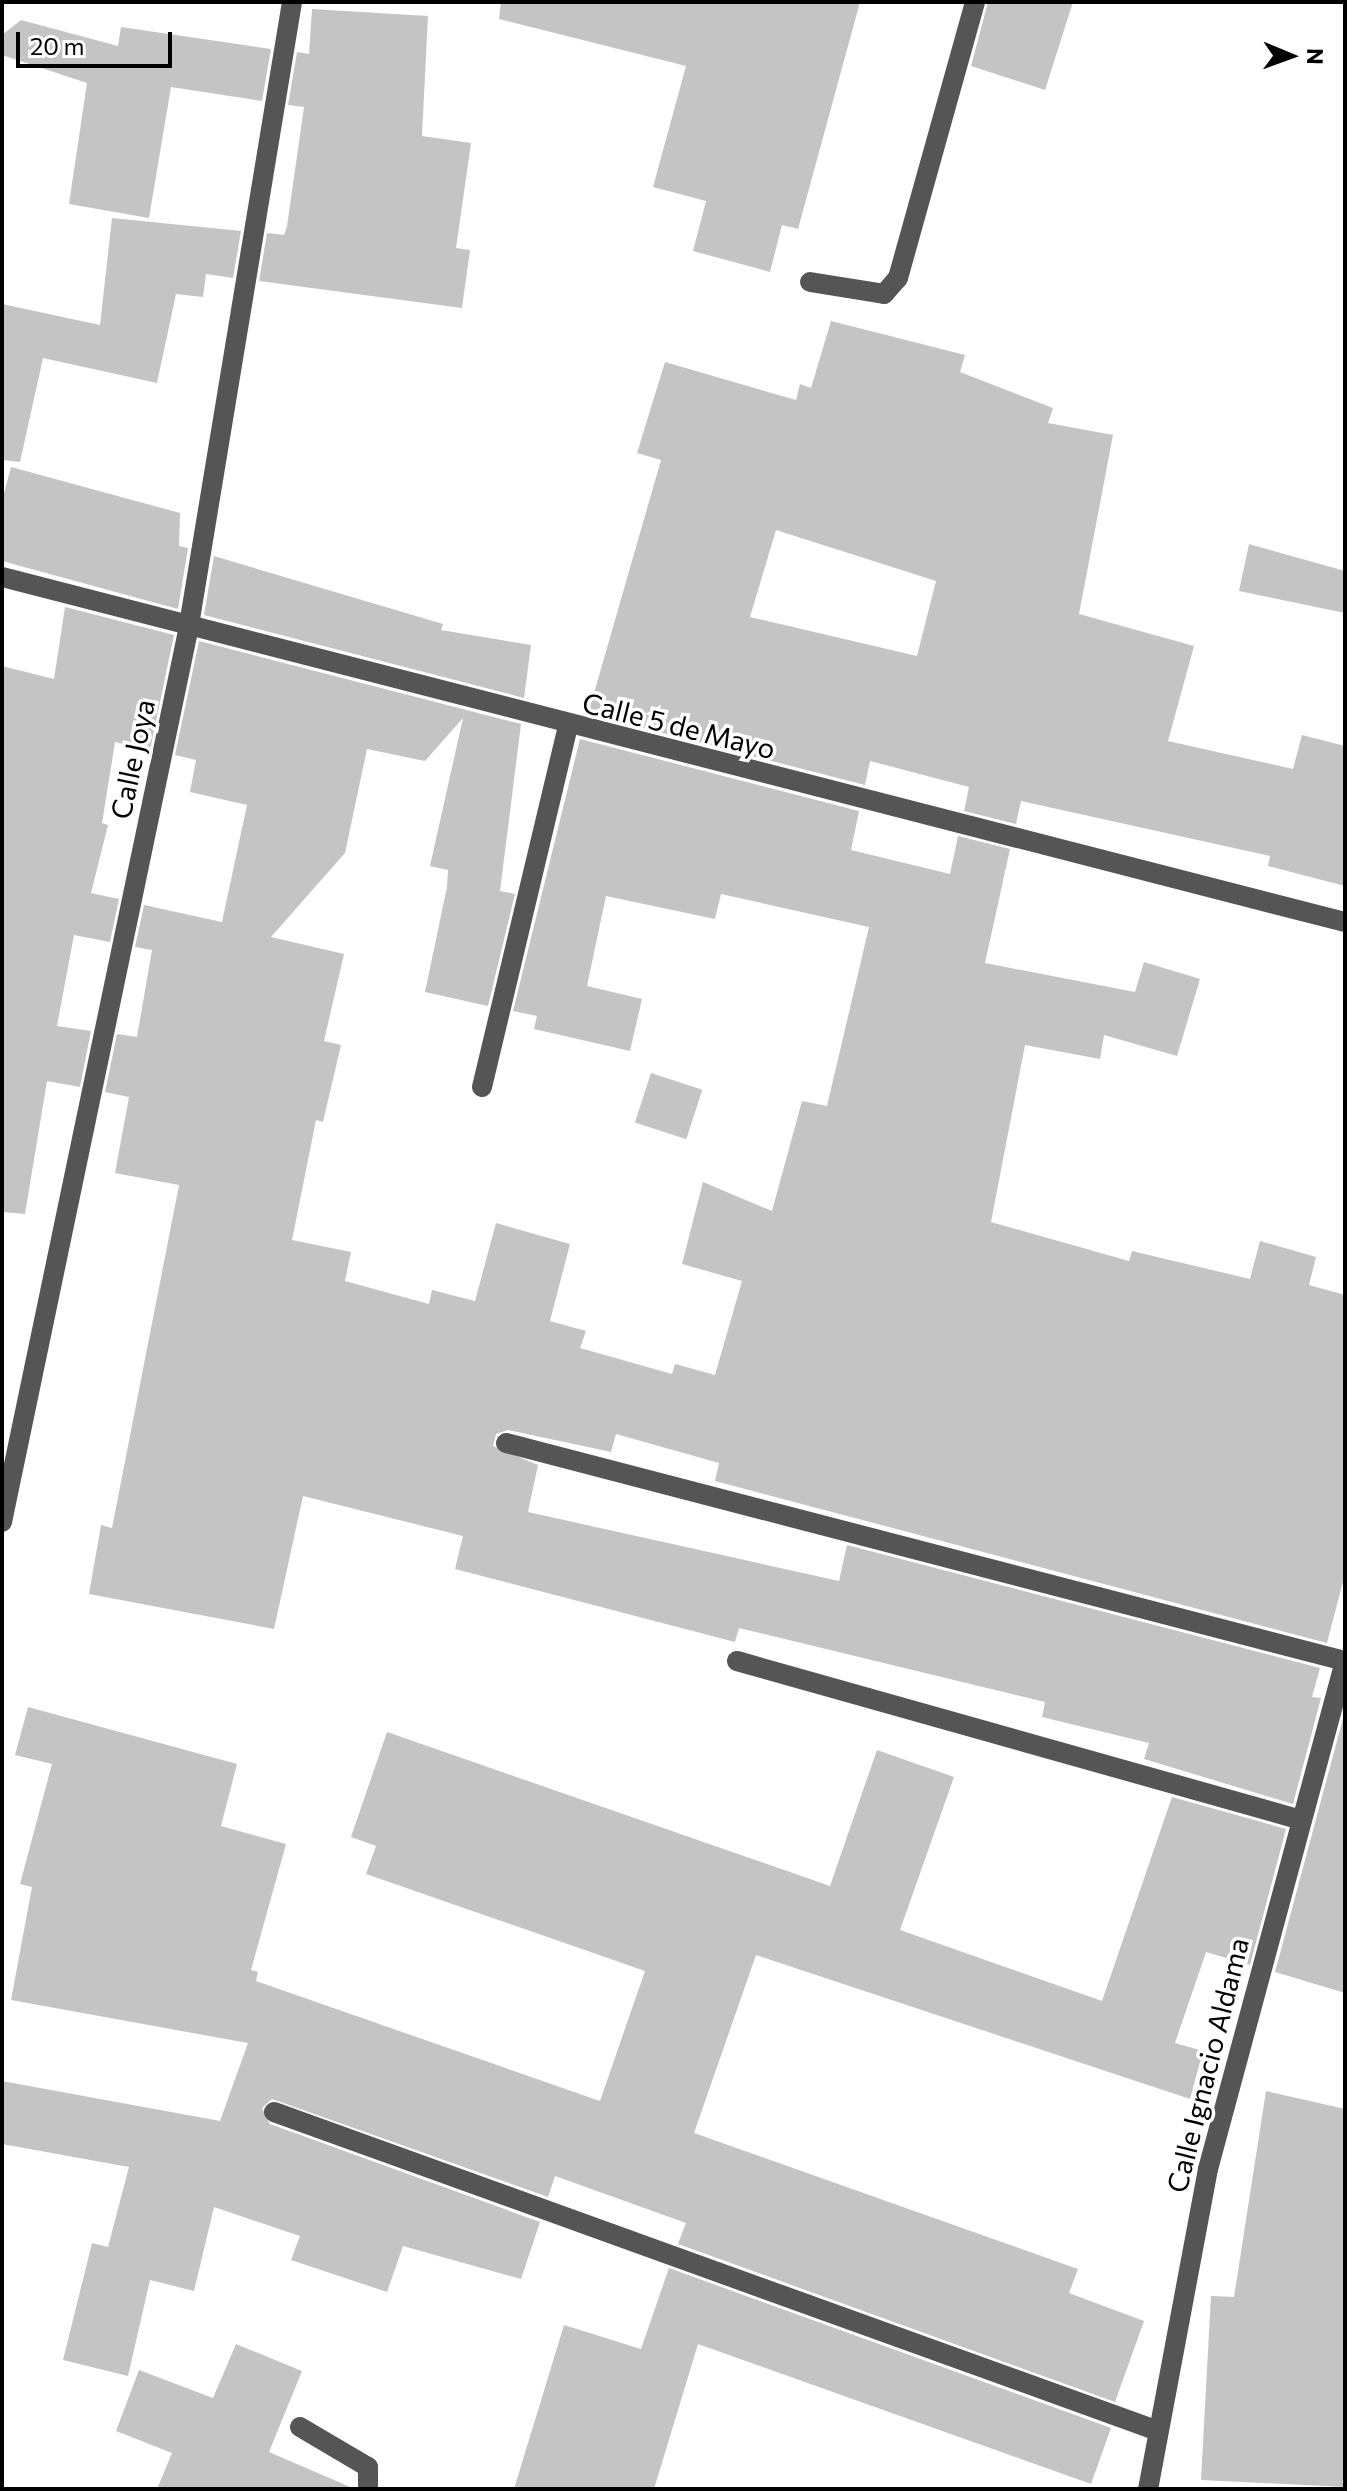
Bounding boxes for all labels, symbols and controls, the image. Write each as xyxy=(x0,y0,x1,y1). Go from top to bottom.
scale bar xyxy=(20,16,176,66)
north arrow xyxy=(1251,16,1331,96)
text: 20 m xyxy=(30,31,84,60)
text: N xyxy=(1302,48,1329,65)
street label: Calle 5 de Mayo xyxy=(579,685,779,765)
street label: Calle Joya xyxy=(103,696,161,822)
street label: Calle Ignacio Aldama xyxy=(1159,1934,1255,2196)

